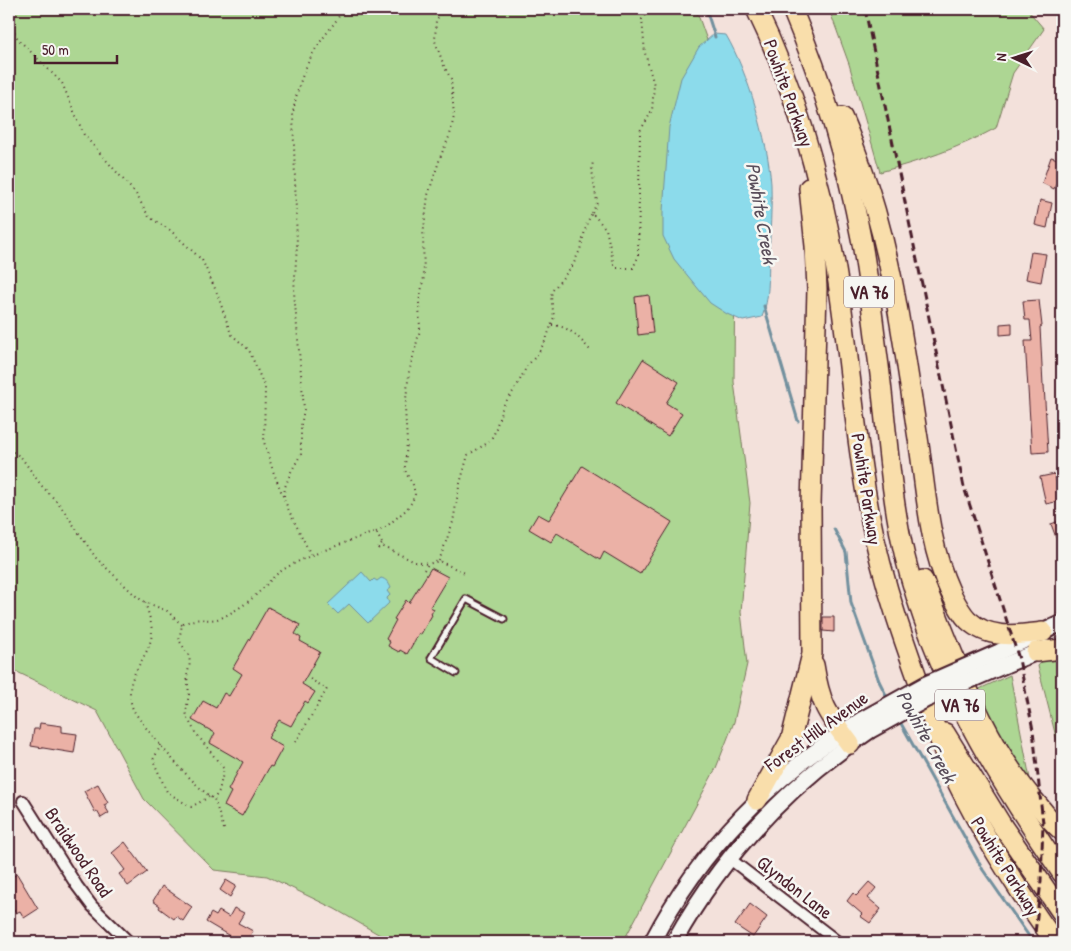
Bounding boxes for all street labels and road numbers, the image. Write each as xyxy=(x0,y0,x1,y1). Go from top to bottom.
street label: Powhite Parkway xyxy=(758,36,820,150)
road number: VA 76 xyxy=(844,276,894,308)
street label: Powhite Parkway xyxy=(845,431,889,547)
street label: Forest Hill Avenue xyxy=(758,684,873,778)
road number: VA 76 xyxy=(935,690,985,720)
street label: Braidwood Road xyxy=(39,802,119,902)
street label: Powhite Parkway xyxy=(965,811,1047,921)
street label: Glyndon Lane xyxy=(752,849,839,925)

